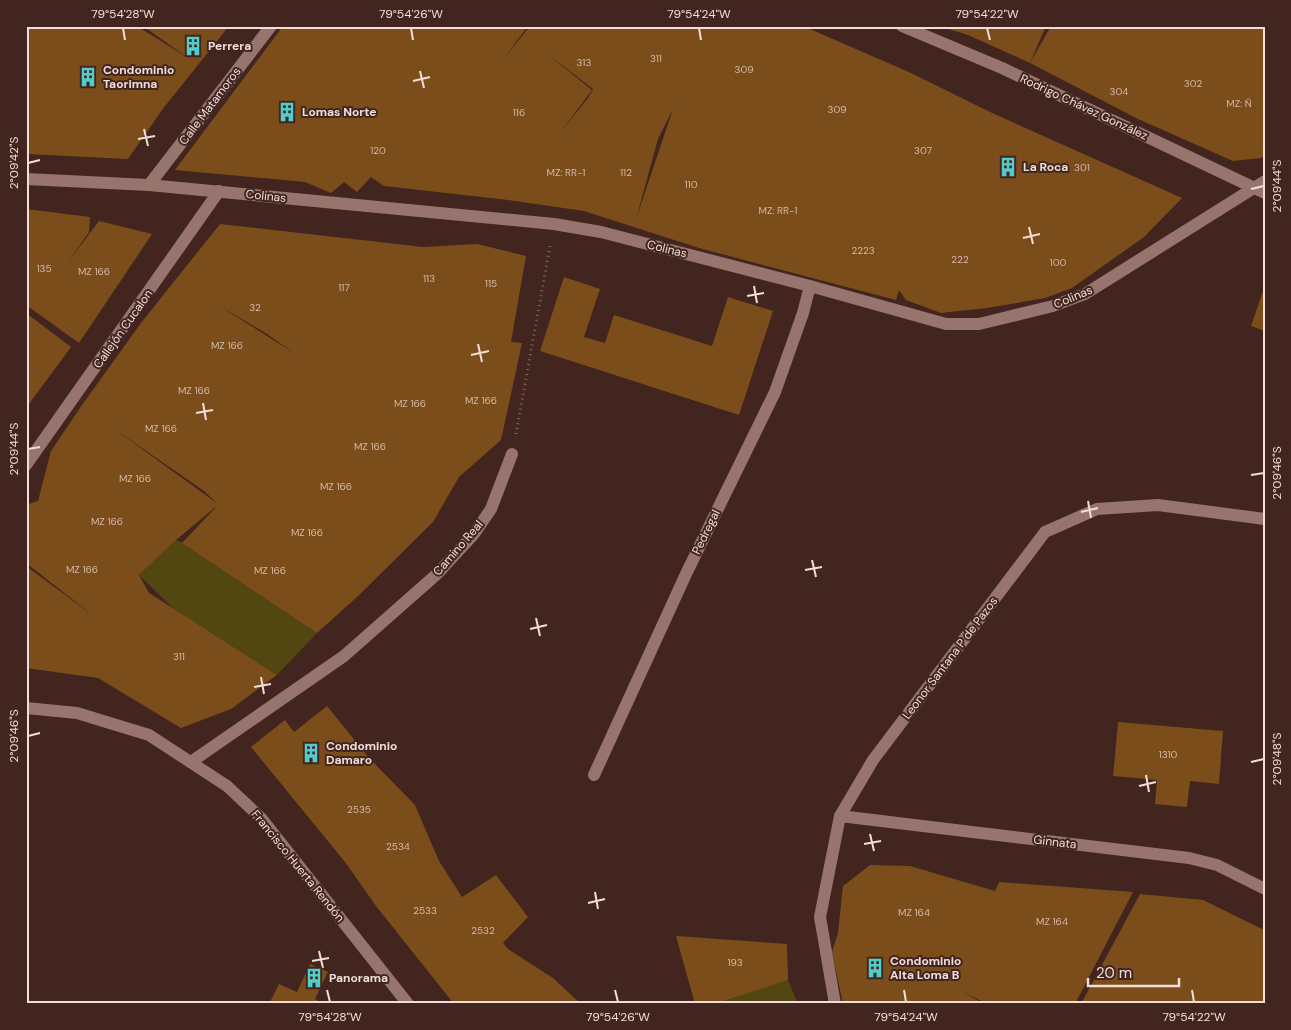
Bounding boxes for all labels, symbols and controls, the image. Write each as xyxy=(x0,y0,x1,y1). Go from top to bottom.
text: 79°54'28"W xyxy=(91,6,155,22)
text: 79°54'26"W xyxy=(379,6,443,22)
text: 79°54'24"W xyxy=(667,6,731,22)
text: 79°54'22"W xyxy=(955,6,1019,22)
building icon: Perrera xyxy=(182,35,204,57)
place label: Perrera xyxy=(208,38,251,54)
house number: 311 xyxy=(650,52,662,65)
house number: 313 xyxy=(577,56,591,69)
place label: Condominio Taorimna xyxy=(103,62,174,92)
house number: 309 xyxy=(734,63,754,76)
street label: Calle Matamoros xyxy=(176,64,244,148)
building icon: Condominio Taorimna xyxy=(77,66,99,88)
street label: Rodrigo Chávez González xyxy=(1018,70,1150,144)
house number: 302 xyxy=(1184,77,1202,90)
house number: 304 xyxy=(1110,85,1128,98)
house number: MZ: Ñ xyxy=(1226,97,1252,110)
building icon: Lomas Norte xyxy=(276,101,298,123)
house number: 309 xyxy=(827,103,847,116)
place label: Lomas Norte xyxy=(302,104,377,120)
house number: 116 xyxy=(513,106,525,119)
text: 2°09'42"S xyxy=(6,137,22,189)
house number: 120 xyxy=(370,144,386,157)
house number: 307 xyxy=(914,144,932,157)
building icon: La Roca xyxy=(997,156,1019,178)
place label: La Roca xyxy=(1023,159,1068,175)
text: 2°09'44"S xyxy=(1269,159,1285,213)
house number: 301 xyxy=(1074,161,1090,174)
house number: MZ: RR-1 xyxy=(547,166,585,179)
house number: 112 xyxy=(620,166,632,179)
house number: 110 xyxy=(684,178,698,191)
street label: Colinas xyxy=(245,186,287,206)
house number: MZ: RR-1 xyxy=(759,204,797,217)
street label: Colinas xyxy=(645,236,689,262)
house number: 2223 xyxy=(851,244,875,257)
house number: 222 xyxy=(951,253,969,266)
house number: 100 xyxy=(1050,256,1067,269)
house number: 135 xyxy=(36,262,52,275)
house number: MZ 166 xyxy=(78,265,110,278)
house number: 113 xyxy=(423,272,435,285)
house number: 115 xyxy=(485,277,497,290)
house number: 117 xyxy=(338,281,350,294)
street label: Colinas xyxy=(1051,282,1095,312)
street label: Callejón Cucalon xyxy=(90,286,156,372)
house number: 32 xyxy=(249,301,261,314)
house number: MZ 166 xyxy=(211,339,243,352)
house number: MZ 166 xyxy=(178,384,210,397)
house number: MZ 166 xyxy=(465,394,497,407)
house number: MZ 166 xyxy=(394,397,426,410)
text: 2°09'44"S xyxy=(6,422,22,476)
house number: MZ 166 xyxy=(145,422,177,435)
house number: MZ 166 xyxy=(354,440,386,453)
text: 2°09'46"S xyxy=(1269,446,1285,500)
house number: MZ 166 xyxy=(119,472,151,485)
house number: MZ 166 xyxy=(320,480,352,493)
street label: Pedregal xyxy=(688,507,724,557)
house number: MZ 166 xyxy=(91,515,123,528)
street label: Camino Real xyxy=(429,517,487,579)
house number: MZ 166 xyxy=(291,526,323,539)
house number: MZ 166 xyxy=(66,563,98,576)
house number: MZ 166 xyxy=(254,564,286,577)
street label: Leonor Santana P de Pazos xyxy=(899,594,1001,722)
house number: 311 xyxy=(173,650,185,663)
text: 2°09'46"S xyxy=(6,709,22,763)
text: 2°09'48"S xyxy=(1269,732,1285,786)
place label: Condominio Damaro xyxy=(326,738,397,768)
building icon: Condominio Damaro xyxy=(300,742,322,764)
house number: 1310 xyxy=(1159,748,1178,761)
house number: 2535 xyxy=(347,803,371,816)
street label: Francisco Huerta Rendón xyxy=(248,807,348,925)
street label: Ginnata xyxy=(1033,831,1077,853)
house number: 2534 xyxy=(386,840,410,853)
house number: 2533 xyxy=(413,904,437,917)
house number: MZ 164 xyxy=(898,906,930,919)
house number: MZ 164 xyxy=(1036,915,1068,928)
house number: 2532 xyxy=(471,924,495,937)
place label: Condominio Alta Loma B xyxy=(890,953,961,983)
scale bar xyxy=(1088,955,1180,987)
house number: 193 xyxy=(727,956,743,969)
building icon: Condominio Alta Loma B xyxy=(864,957,886,979)
text: 20 m xyxy=(1096,963,1132,983)
building icon: Panorama xyxy=(303,967,325,989)
place label: Panorama xyxy=(329,970,388,986)
text: 79°54'28"W xyxy=(298,1009,362,1025)
text: 79°54'26"W xyxy=(586,1009,650,1025)
text: 79°54'24"W xyxy=(874,1009,938,1025)
text: 79°54'22"W xyxy=(1162,1009,1226,1025)

